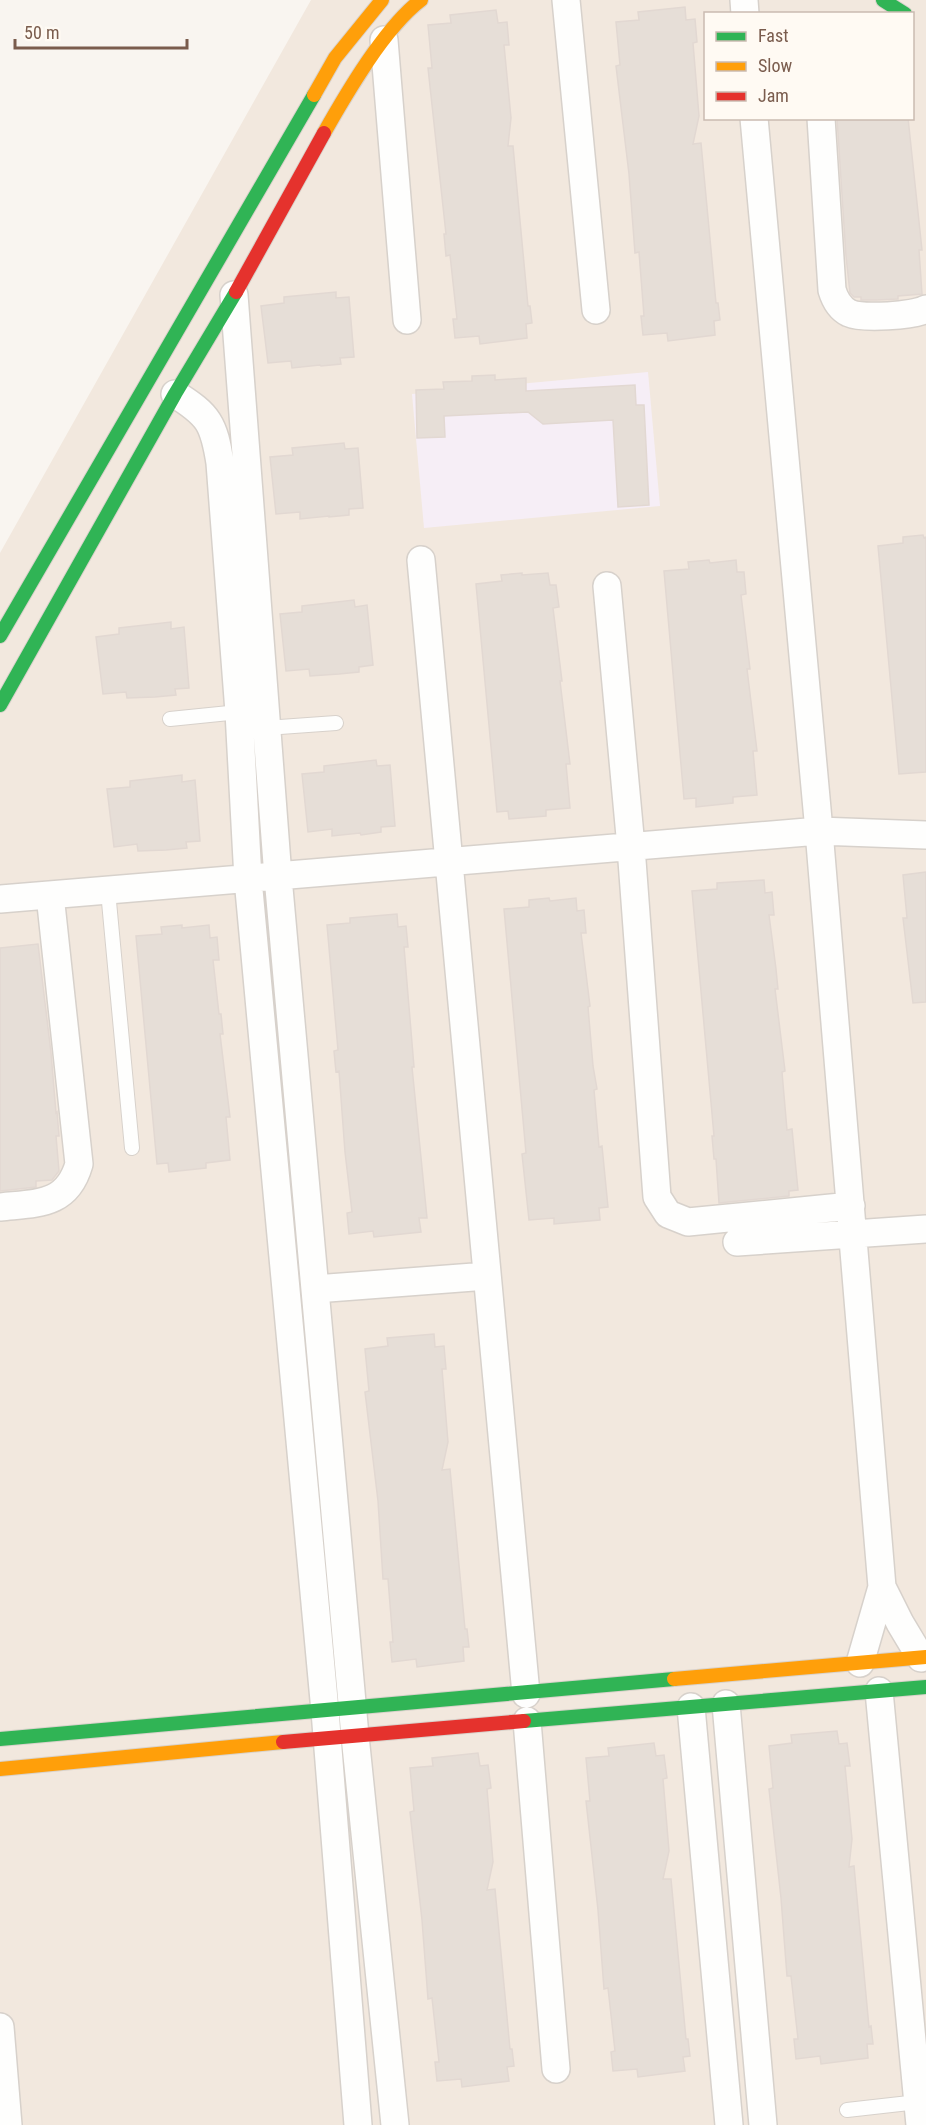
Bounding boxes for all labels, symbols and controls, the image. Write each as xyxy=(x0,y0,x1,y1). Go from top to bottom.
scale bar xyxy=(15,12,188,50)
legend xyxy=(704,12,914,120)
text: 50 m xyxy=(24,22,59,43)
text: Fast xyxy=(758,25,789,46)
text: Slow xyxy=(758,55,793,76)
text: Jam xyxy=(758,85,789,106)

